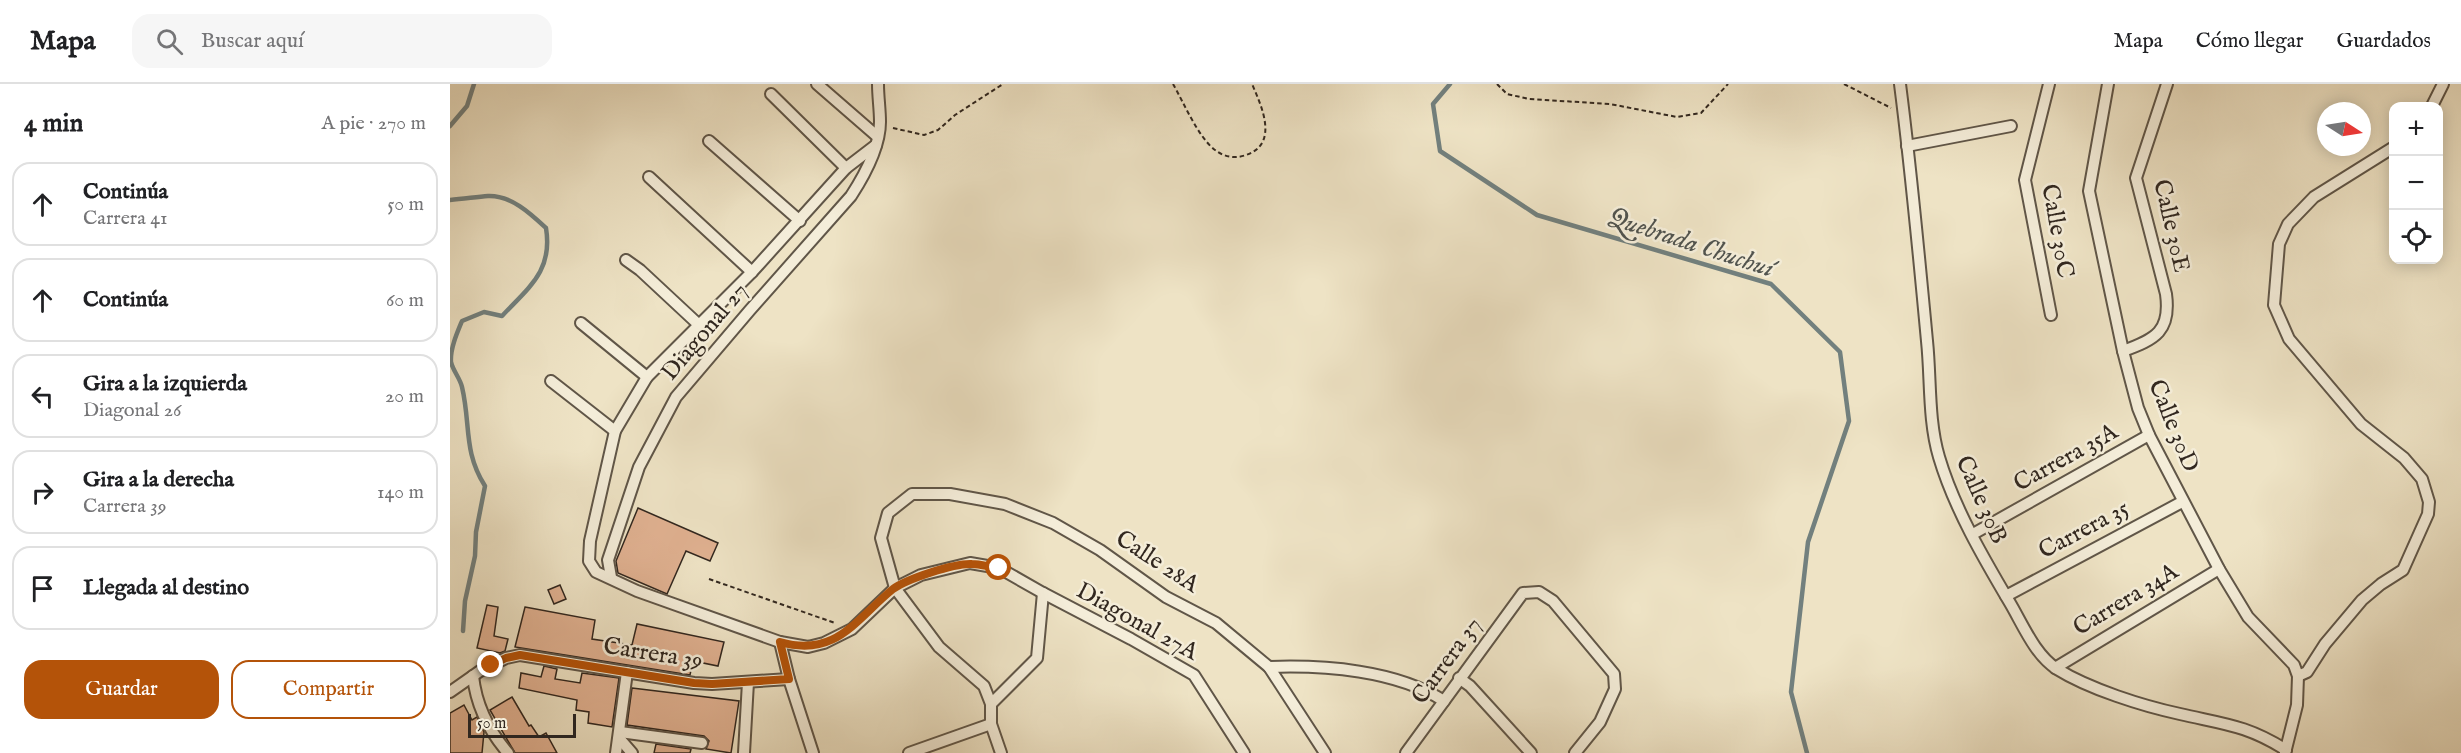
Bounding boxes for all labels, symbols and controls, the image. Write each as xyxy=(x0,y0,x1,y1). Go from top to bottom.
search box xyxy=(132,14,552,68)
text: Mapa xyxy=(30,24,96,59)
icon: search xyxy=(153,25,186,58)
text: Buscar aquí xyxy=(201,27,304,55)
text: Mapa xyxy=(2114,28,2163,55)
text: Cómo llegar xyxy=(2196,28,2303,55)
text: Guardados xyxy=(2336,28,2431,55)
north arrow xyxy=(2317,102,2371,156)
map controls xyxy=(2389,102,2443,264)
button: + xyxy=(2389,102,2443,156)
text: 4 min xyxy=(24,107,83,140)
text: A pie · 270 m xyxy=(322,111,426,136)
button: − xyxy=(2389,156,2443,210)
street label: Calle 30E xyxy=(2145,177,2197,275)
text: Continúa xyxy=(83,178,168,206)
street label: Calle 30C xyxy=(2034,182,2080,280)
icon: ahead xyxy=(26,188,59,221)
text: 50 m xyxy=(387,192,424,217)
water label: Quebrada Chuchuí xyxy=(1604,201,1782,287)
text: Carrera 41 xyxy=(83,206,167,231)
button: locate xyxy=(2389,210,2443,264)
street label: Diagonal 27 xyxy=(655,276,755,388)
icon: ahead xyxy=(26,284,59,317)
text: Continúa xyxy=(83,286,168,314)
text: 60 m xyxy=(386,288,424,313)
text: Gira a la izquierda xyxy=(83,370,247,398)
street label: Calle 30D xyxy=(2140,375,2206,477)
icon: left xyxy=(26,380,59,413)
text: 20 m xyxy=(385,384,424,409)
text: Diagonal 26 xyxy=(83,398,182,423)
street label: Carrera 35A xyxy=(2008,416,2124,499)
street label: Calle 30B xyxy=(1948,451,2014,549)
text: Gira a la derecha xyxy=(83,466,234,494)
icon: right xyxy=(26,476,59,509)
text: 140 m xyxy=(377,480,424,505)
street label: Carrera 35 xyxy=(2033,493,2135,567)
text: Carrera 39 xyxy=(83,494,166,519)
street label: Calle 28A xyxy=(1109,523,1205,601)
route start xyxy=(985,554,1011,580)
street label: Carrera 34A xyxy=(2068,556,2185,644)
icon: arrive xyxy=(26,572,59,605)
text: Llegada al destino xyxy=(83,574,249,602)
street label: Diagonal 27A xyxy=(1070,576,1204,669)
street label: Carrera 37 xyxy=(1405,611,1489,711)
street label: Carrera 39 xyxy=(601,631,705,677)
route end xyxy=(477,651,503,677)
button: Guardar xyxy=(24,660,219,719)
button: Compartir xyxy=(231,660,426,719)
scale bar xyxy=(468,711,576,738)
text: 50 m xyxy=(477,714,506,734)

